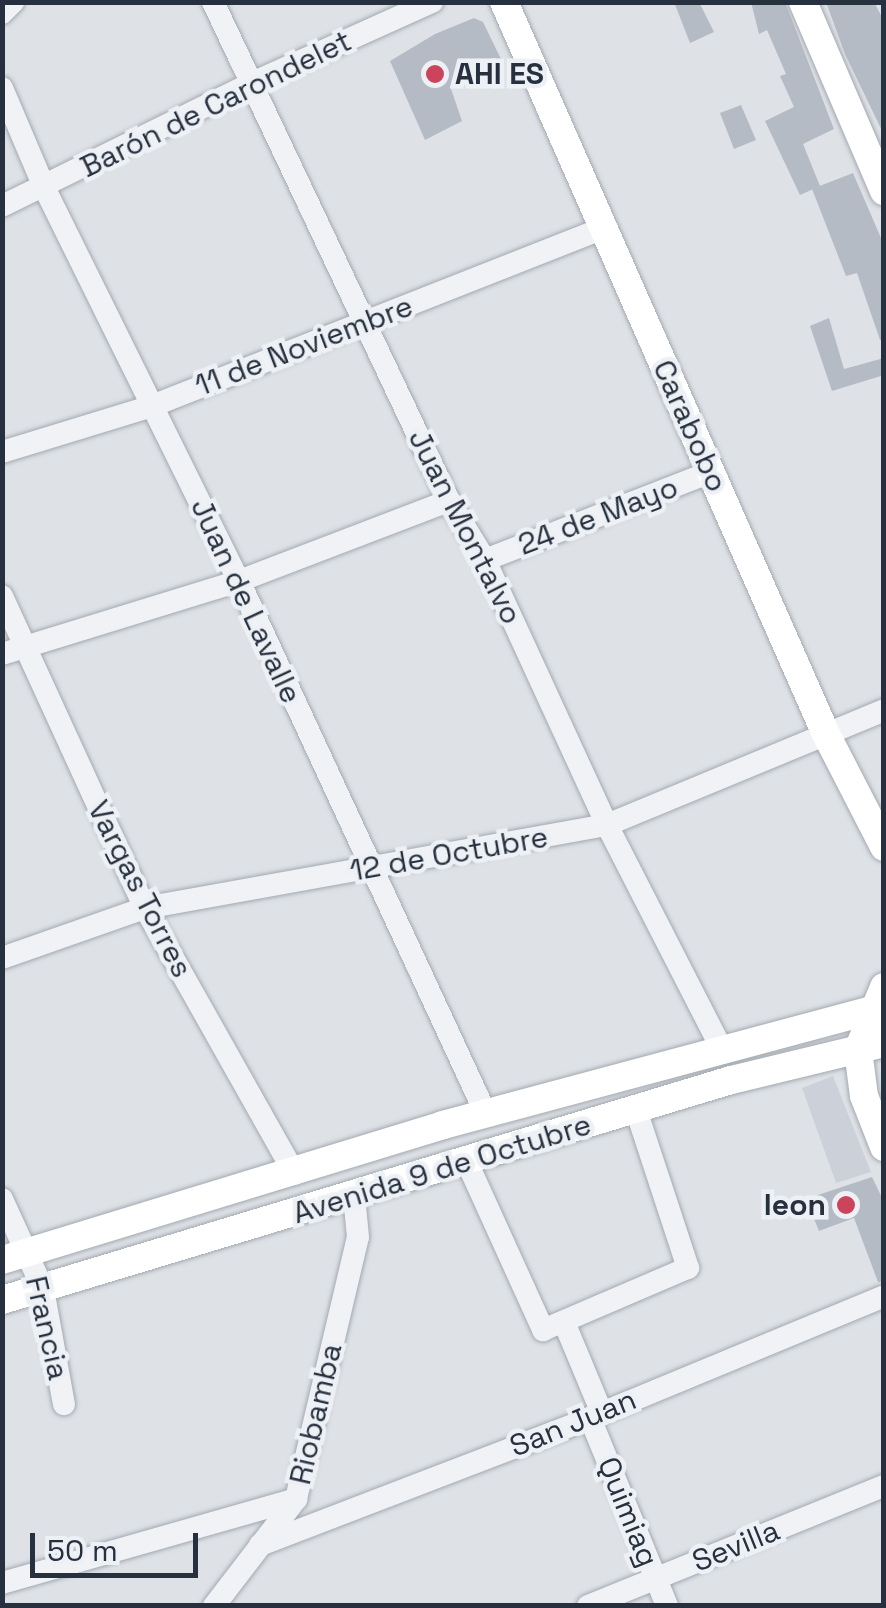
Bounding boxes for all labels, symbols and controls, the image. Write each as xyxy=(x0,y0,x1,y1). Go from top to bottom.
street label: Barón de Carondelet xyxy=(75,23,357,185)
place label: AHI ES xyxy=(455,56,544,92)
marker: AHI ES xyxy=(424,63,446,85)
street label: 11 de Noviembre xyxy=(190,288,418,404)
street label: Carabobo xyxy=(645,355,735,497)
street label: Juan Montalvo xyxy=(400,424,530,630)
street label: 24 de Mayo xyxy=(513,469,683,563)
street label: Juan de Lavalle xyxy=(183,493,309,709)
street label: Vargas Torres xyxy=(80,794,200,984)
street label: 12 de Octubre xyxy=(347,819,551,889)
street label: Avenida 9 de Octubre xyxy=(289,1106,595,1232)
place label: leon xyxy=(764,1187,826,1223)
marker: leon xyxy=(835,1194,857,1216)
street label: Francia xyxy=(18,1273,76,1383)
street label: Riobamba xyxy=(282,1340,350,1488)
street label: San Juan xyxy=(505,1381,641,1465)
street label: Quimiag xyxy=(590,1452,666,1572)
street label: Sevilla xyxy=(687,1512,785,1580)
scale bar xyxy=(35,1513,202,1575)
text: 50 m xyxy=(47,1531,118,1570)

